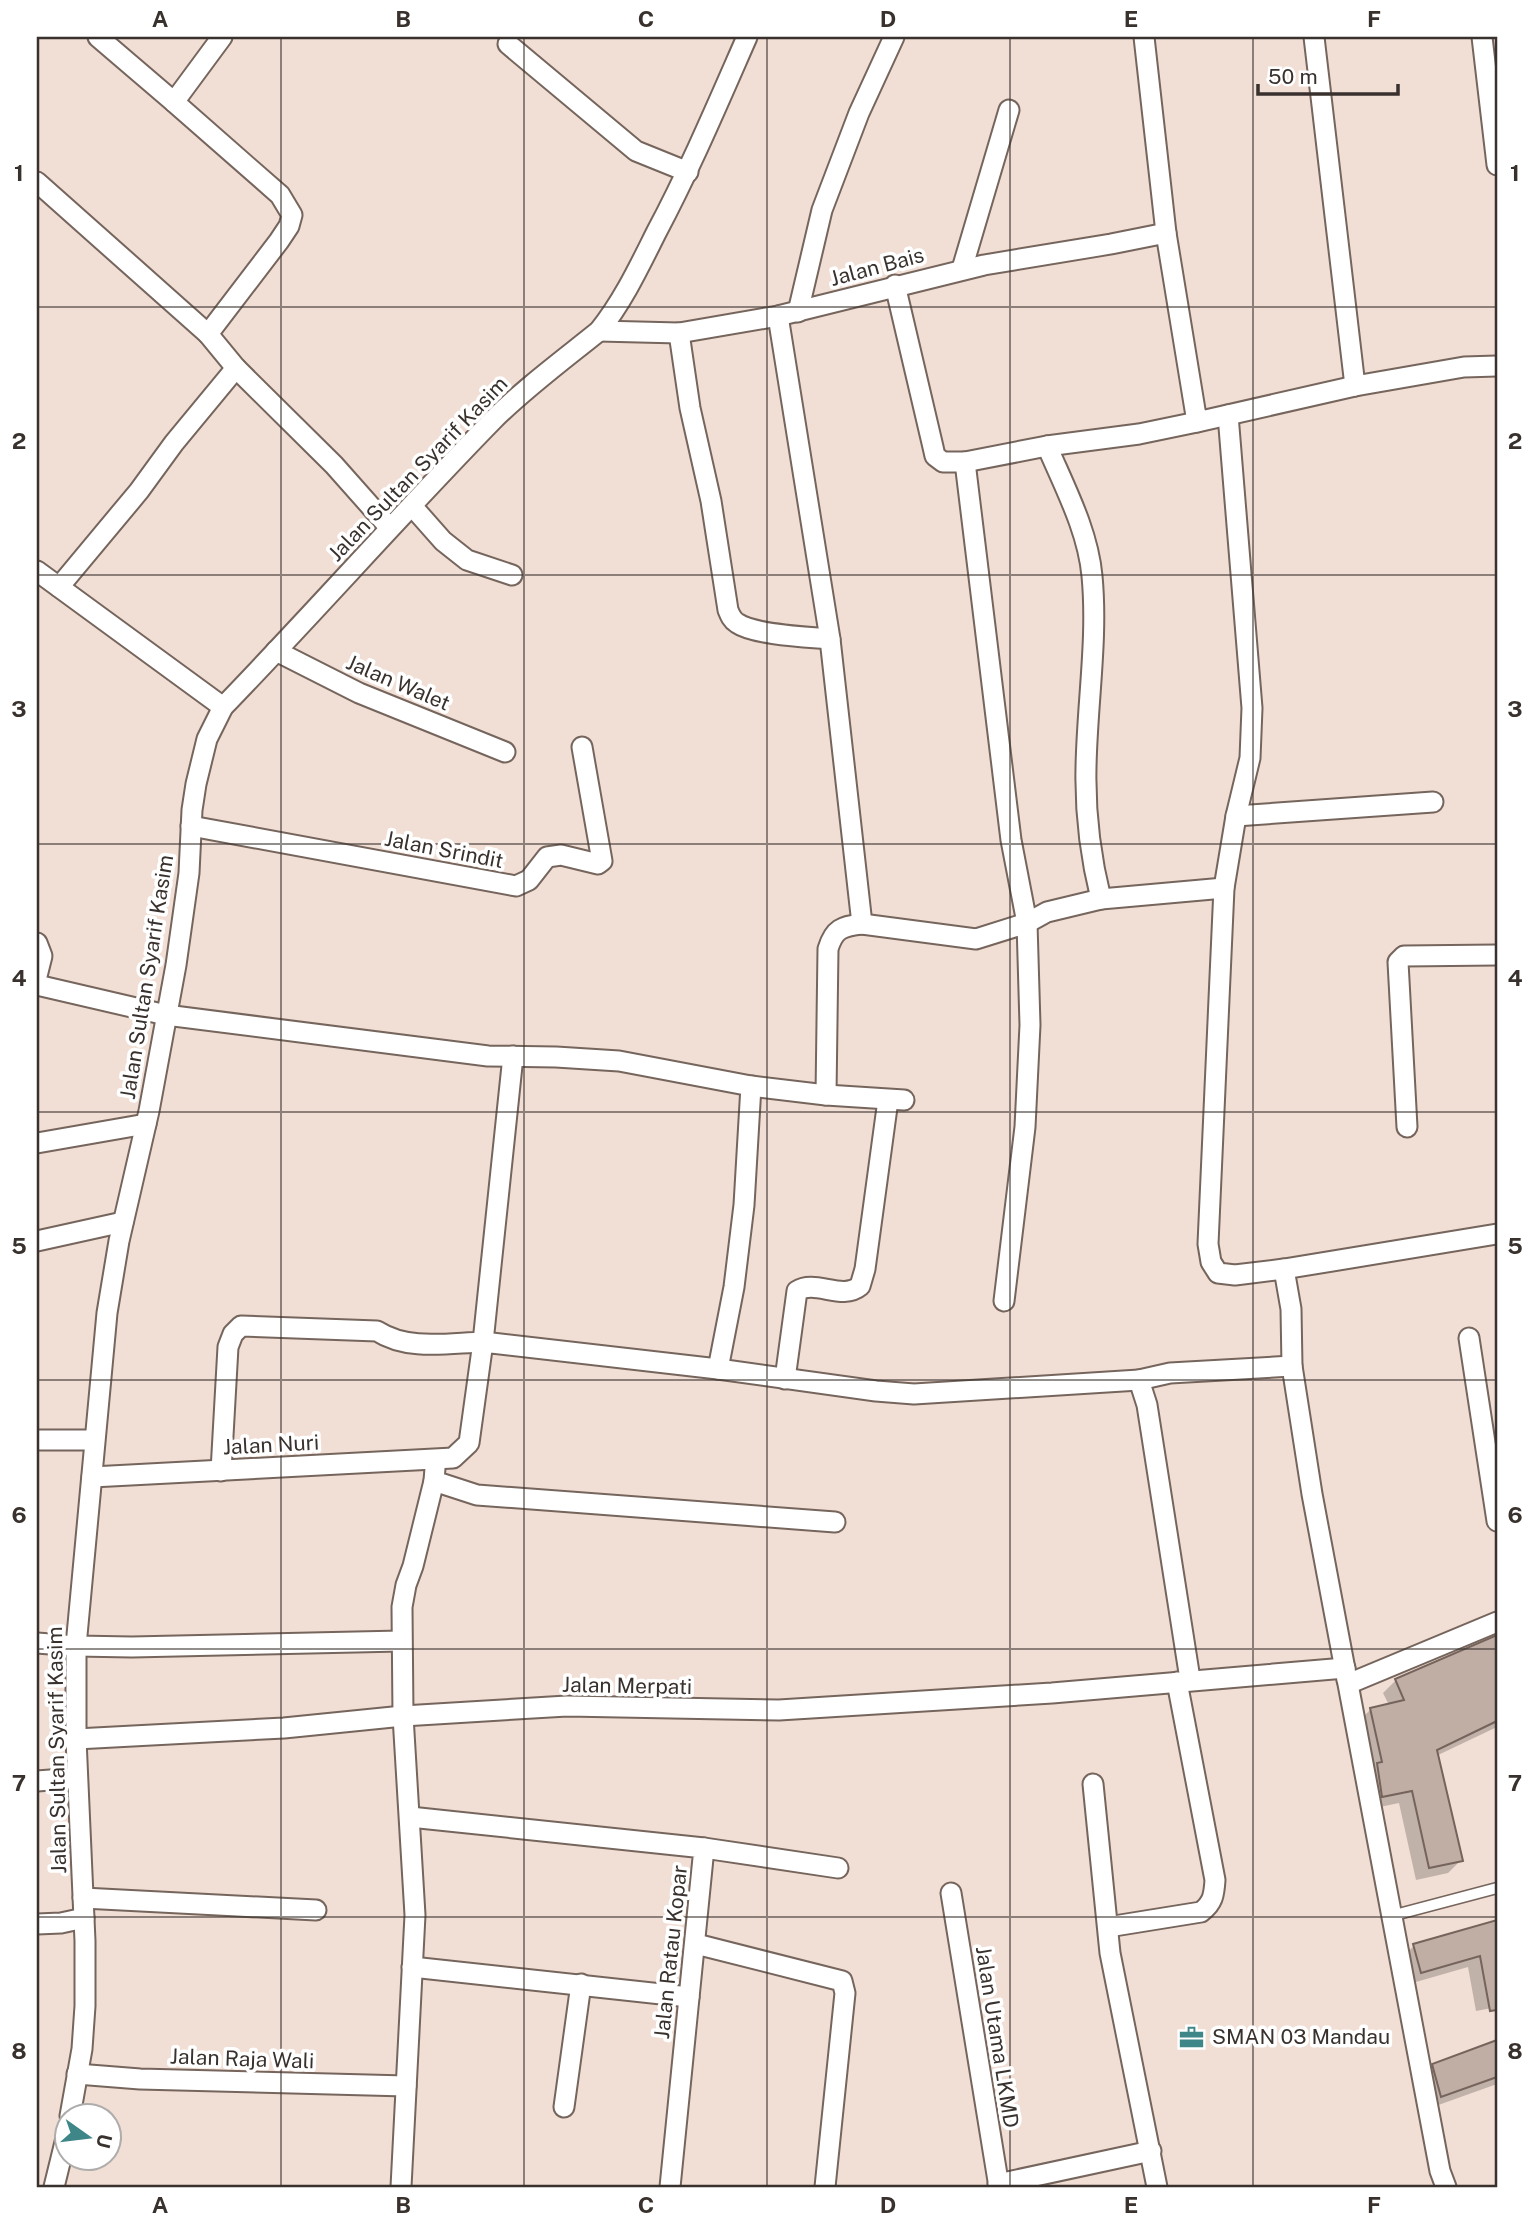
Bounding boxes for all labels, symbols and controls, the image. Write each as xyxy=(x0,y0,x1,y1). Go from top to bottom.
text: A xyxy=(152,5,169,32)
text: B xyxy=(395,5,411,32)
text: C xyxy=(638,5,654,32)
text: D xyxy=(880,5,896,32)
text: E xyxy=(1124,5,1138,32)
text: F xyxy=(1367,5,1381,32)
scale bar xyxy=(1258,52,1398,96)
text: 50 m xyxy=(1268,64,1318,89)
text: 1 xyxy=(14,159,24,186)
text: 1 xyxy=(1510,159,1520,186)
street label: Jalan Bais xyxy=(827,242,927,291)
street label: Jalan Sultan Syarif Kasim xyxy=(323,371,512,566)
text: 2 xyxy=(12,427,26,454)
text: 2 xyxy=(1508,427,1522,454)
street label: Jalan Walet xyxy=(342,649,454,716)
text: 3 xyxy=(11,695,27,722)
text: 3 xyxy=(1507,695,1523,722)
street label: Jalan Srindit xyxy=(382,826,506,873)
street label: Jalan Sultan Syarif Kasim xyxy=(115,853,178,1101)
text: 4 xyxy=(11,964,27,991)
text: 4 xyxy=(1507,964,1523,991)
text: 5 xyxy=(11,1232,27,1259)
text: 5 xyxy=(1507,1232,1523,1259)
street label: Jalan Nuri xyxy=(222,1429,320,1460)
text: 6 xyxy=(11,1501,27,1528)
text: 6 xyxy=(1507,1501,1523,1528)
street label: Jalan Sultan Syarif Kasim xyxy=(42,1626,71,1874)
street label: Jalan Merpati xyxy=(562,1672,692,1699)
text: 7 xyxy=(12,1769,26,1796)
text: 7 xyxy=(1508,1769,1522,1796)
street label: Jalan Ratau Kopar xyxy=(649,1864,692,2040)
street label: Jalan Utama LKMD xyxy=(971,1944,1024,2130)
office icon: SMAN 03 Mandau xyxy=(1178,2023,1206,2051)
place label: SMAN 03 Mandau xyxy=(1212,2024,1390,2049)
text: 8 xyxy=(11,2037,27,2064)
text: 8 xyxy=(1507,2037,1523,2064)
street label: Jalan Raja Wali xyxy=(169,2043,315,2074)
north arrow xyxy=(52,2102,122,2172)
text: U xyxy=(92,2132,117,2150)
text: A xyxy=(152,2191,169,2218)
text: B xyxy=(395,2191,411,2218)
text: C xyxy=(638,2191,654,2218)
text: D xyxy=(880,2191,896,2218)
text: E xyxy=(1124,2191,1138,2218)
text: F xyxy=(1367,2191,1381,2218)

